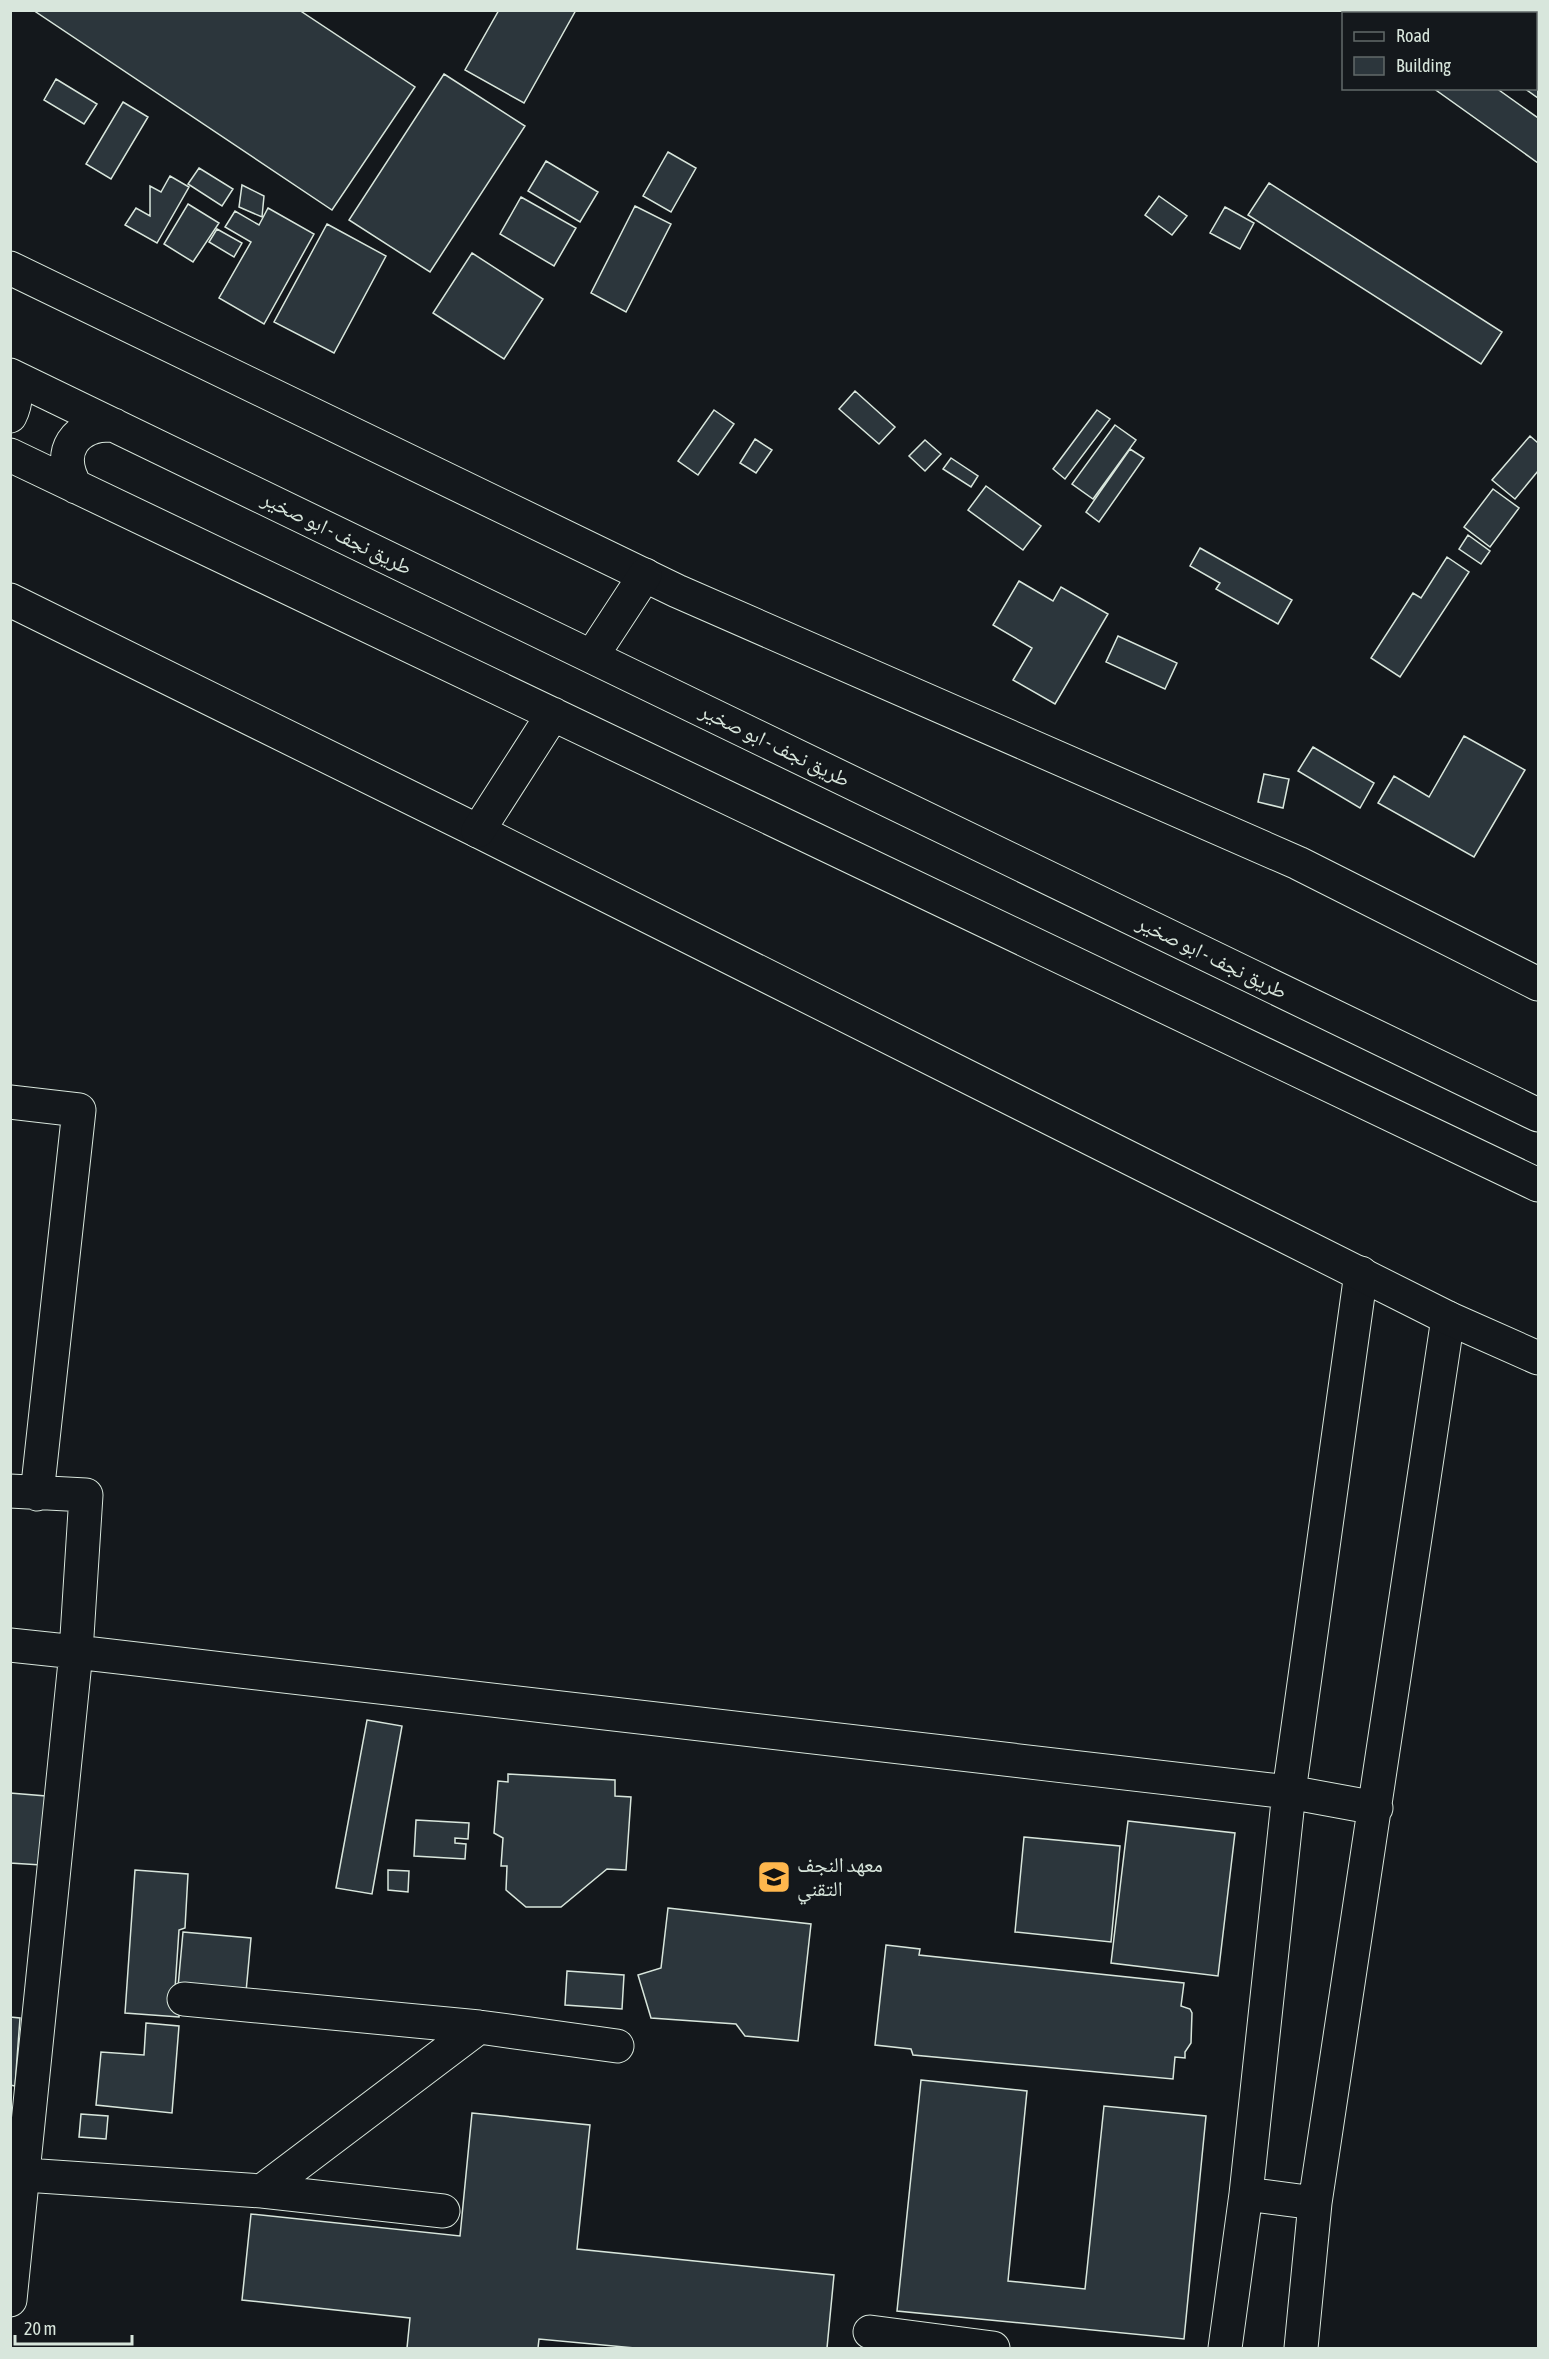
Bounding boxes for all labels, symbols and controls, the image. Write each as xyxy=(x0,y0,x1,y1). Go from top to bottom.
legend xyxy=(1342,12,1537,90)
text: Road xyxy=(1396,25,1430,46)
text: Building xyxy=(1396,55,1451,76)
street label: طريق نجف - ابو صخير xyxy=(257,485,416,581)
street label: طريق نجف - ابو صخير xyxy=(695,697,854,793)
street label: طريق نجف - ابو صخير xyxy=(1132,909,1291,1005)
place label: معهد النجف التقني xyxy=(797,1852,883,1905)
school or university icon: معهد النجف التقني xyxy=(756,1859,792,1895)
scale bar xyxy=(15,2308,132,2346)
text: 20 m xyxy=(24,2318,56,2339)

